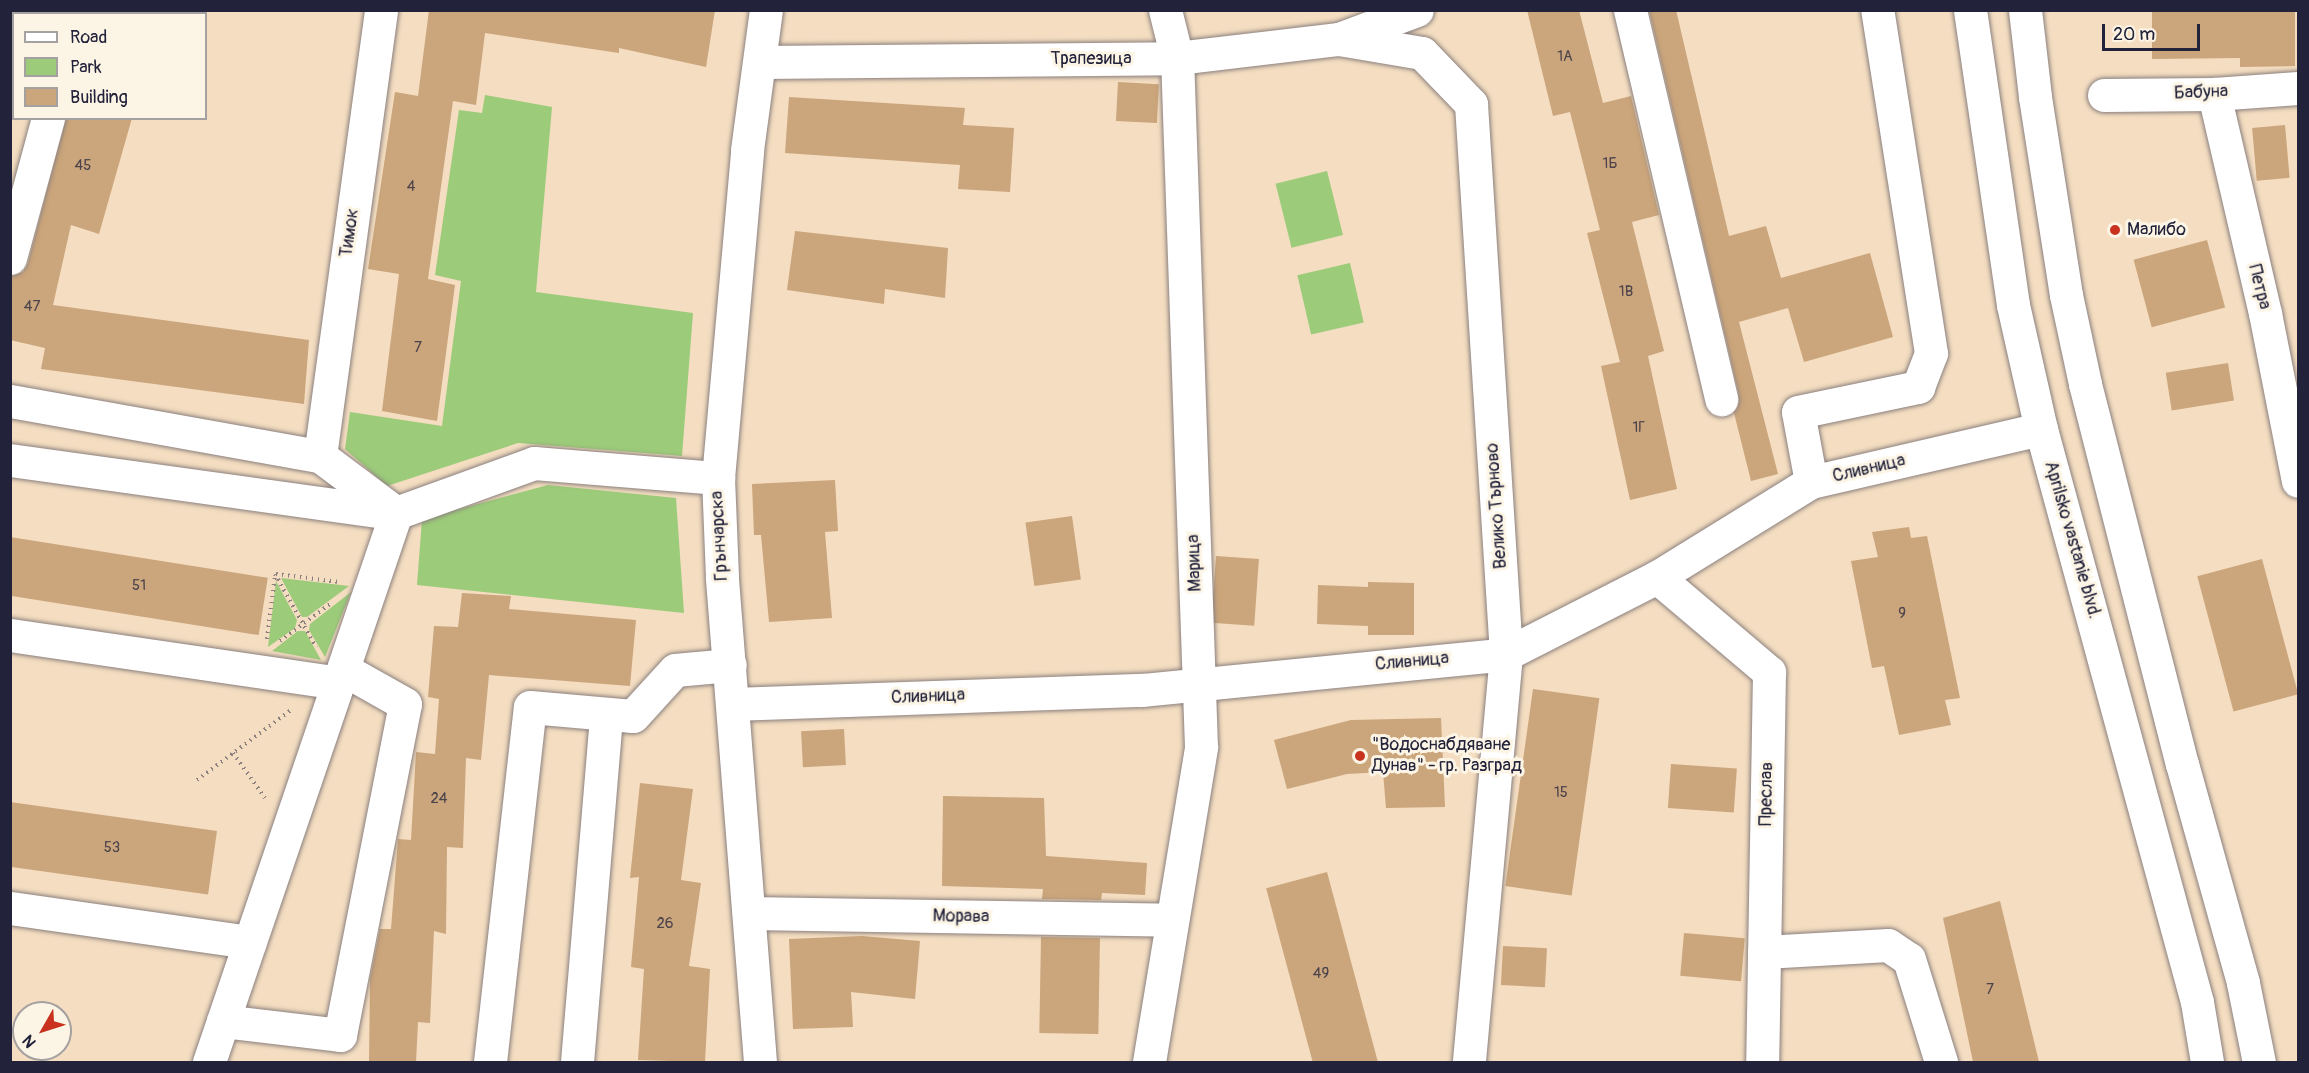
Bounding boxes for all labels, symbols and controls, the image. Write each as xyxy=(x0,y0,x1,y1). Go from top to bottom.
legend xyxy=(12,12,207,120)
scale bar xyxy=(2105,12,2202,50)
text: 20 m xyxy=(2113,23,2155,46)
text: Road xyxy=(70,26,107,49)
street label: Трапезица xyxy=(1050,48,1132,70)
house number: 1А xyxy=(1557,48,1573,66)
text: Park xyxy=(70,56,102,79)
street label: Бабуна xyxy=(2174,81,2228,105)
text: Building xyxy=(70,86,128,109)
house number: 1Б xyxy=(1603,155,1617,173)
house number: 45 xyxy=(75,157,91,175)
house number: 4 xyxy=(407,178,415,196)
street label: Тимок xyxy=(336,207,364,259)
place label: Малибо xyxy=(2127,219,2186,241)
marker: Малибо xyxy=(2108,223,2122,237)
street label: Петра xyxy=(2243,262,2275,312)
house number: 1В xyxy=(1619,283,1633,301)
house number: 47 xyxy=(24,298,40,316)
house number: 7 xyxy=(414,339,422,357)
house number: 1Г xyxy=(1632,419,1646,437)
street label: Велико Търново xyxy=(1482,442,1512,570)
street label: Сливница xyxy=(1830,450,1908,488)
street label: Aprilsko vastanie blvd. xyxy=(2039,459,2105,621)
street label: Грънчарска xyxy=(707,490,733,582)
street label: Марица xyxy=(1183,534,1207,592)
house number: 51 xyxy=(132,577,146,595)
house number: 9 xyxy=(1898,605,1906,623)
street label: Сливница xyxy=(1374,648,1450,676)
street label: Сливница xyxy=(891,685,965,709)
place label: "Водоснабдяване Дунав" - гр. Разград xyxy=(1372,735,1522,777)
marker: "Водоснабдяване Дунав" - гр. Разград xyxy=(1353,749,1367,763)
street label: Преслав xyxy=(1756,762,1778,826)
house number: 15 xyxy=(1554,784,1568,802)
house number: 24 xyxy=(430,790,448,808)
house number: 53 xyxy=(104,839,120,857)
street label: Морава xyxy=(932,906,990,928)
house number: 26 xyxy=(656,915,674,933)
house number: 49 xyxy=(1313,965,1329,983)
house number: 7 xyxy=(1986,981,1994,999)
north arrow xyxy=(12,1001,72,1061)
text: N xyxy=(18,1031,41,1052)

